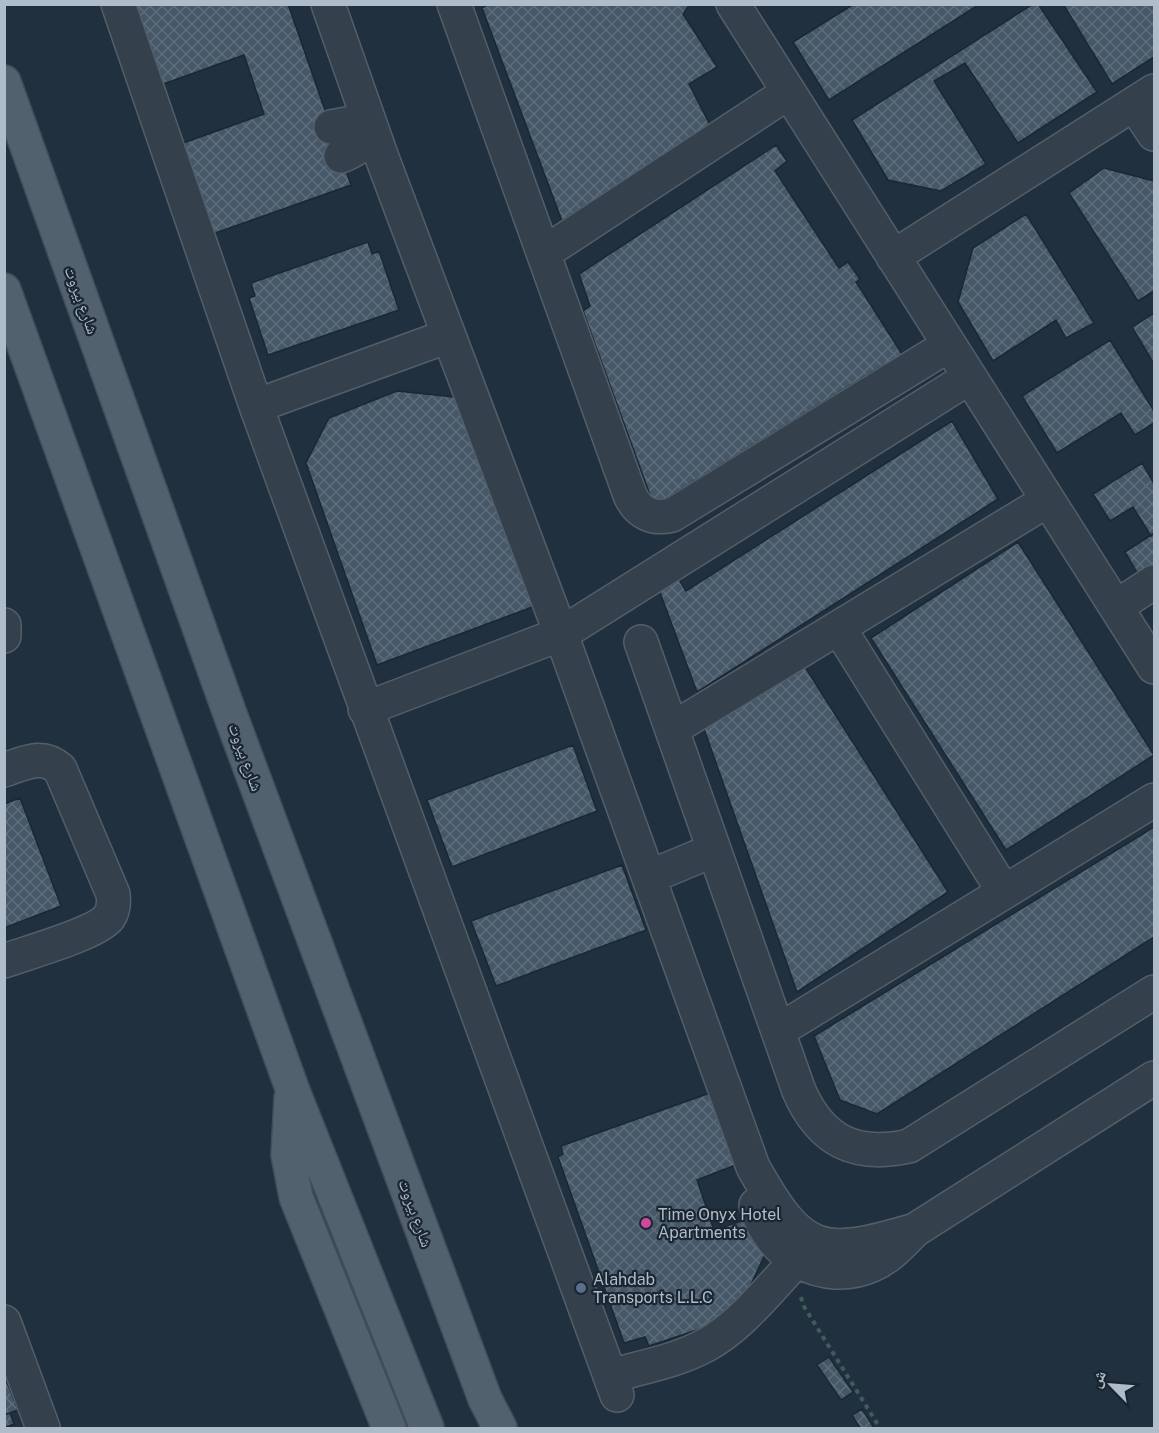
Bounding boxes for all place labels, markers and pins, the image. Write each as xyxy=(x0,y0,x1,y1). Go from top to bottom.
place label: Time Onyx Hotel Apartments xyxy=(658,1205,781,1242)
marker: Time Onyx Hotel Apartments xyxy=(639,1216,653,1230)
place label: Alahdab Transports L.L.C xyxy=(593,1270,713,1307)
marker: Alahdab Transports L.L.C xyxy=(574,1281,588,1295)

